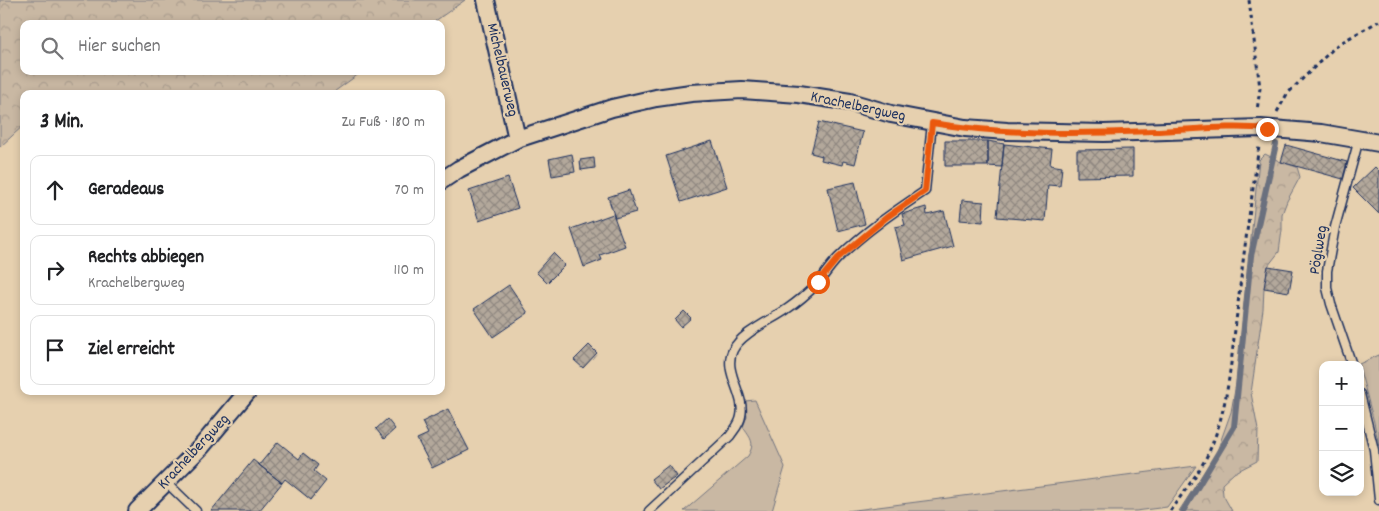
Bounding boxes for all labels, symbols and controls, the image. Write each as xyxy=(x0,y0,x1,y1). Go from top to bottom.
search box xyxy=(20,20,445,75)
street label: Michelbauerweg xyxy=(480,21,524,119)
icon: search xyxy=(38,34,66,62)
text: Hier suchen xyxy=(78,34,161,61)
street label: Krachelbergweg xyxy=(808,86,908,128)
text: 3 Min. xyxy=(40,108,83,138)
text: Zu Fuß · 180 m xyxy=(341,111,425,134)
route end xyxy=(1256,118,1279,141)
icon: ahead xyxy=(41,176,69,204)
text: Geradeaus xyxy=(88,177,164,204)
text: 70 m xyxy=(394,179,424,202)
street label: Pöglweg xyxy=(1304,224,1334,276)
text: Rechts abbiegen xyxy=(88,245,204,272)
icon: right xyxy=(41,256,69,284)
text: 110 m xyxy=(394,259,424,282)
route start xyxy=(807,271,830,294)
text: Krachelbergweg xyxy=(88,272,185,295)
icon: arrive xyxy=(41,336,69,364)
text: Ziel erreicht xyxy=(88,337,175,364)
map controls xyxy=(1319,361,1364,496)
button: + xyxy=(1319,361,1364,406)
button: − xyxy=(1319,406,1364,451)
street label: Krachelbergweg xyxy=(153,409,235,495)
button: layers xyxy=(1319,451,1364,496)

